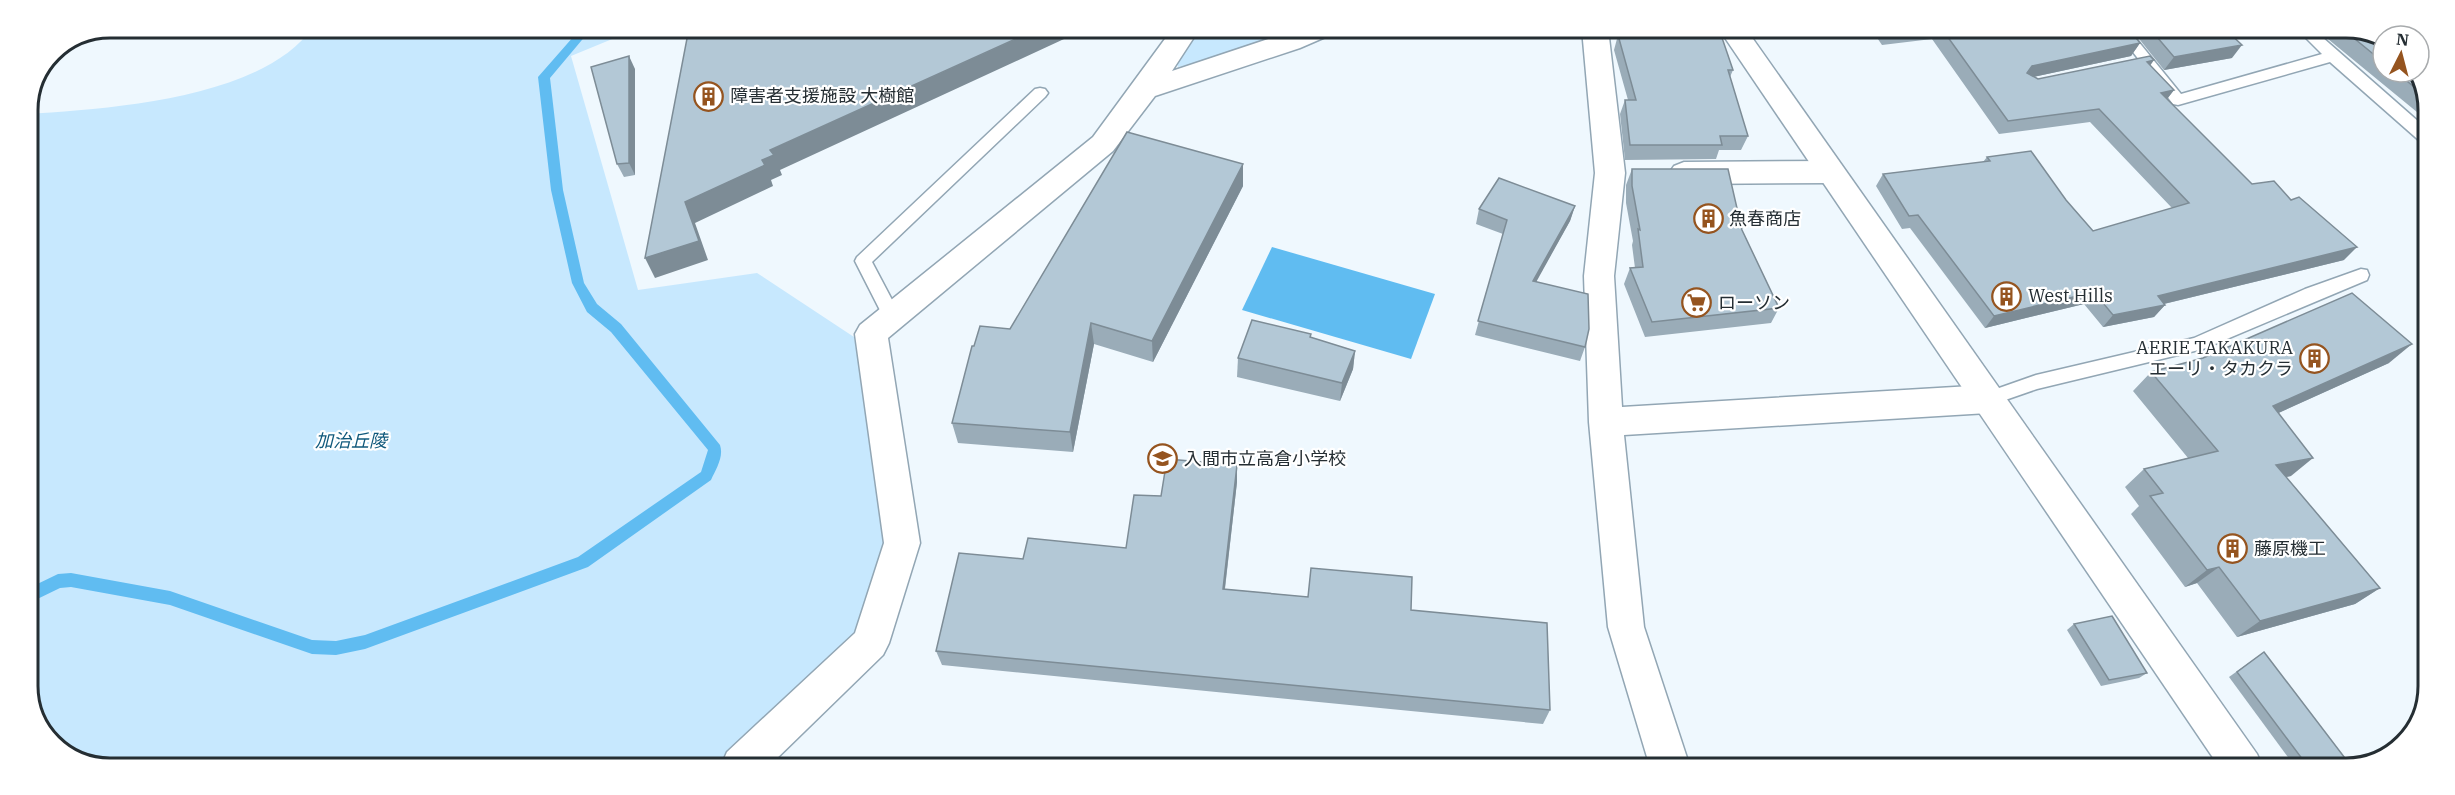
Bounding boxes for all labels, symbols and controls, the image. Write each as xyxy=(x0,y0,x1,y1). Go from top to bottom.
north arrow xyxy=(2371,24,2431,84)
text: N xyxy=(2395,28,2410,50)
building icon: 障害者支援施設 大樹館 xyxy=(693,80,725,112)
place label: 障害者支援施設 大樹館 xyxy=(730,84,914,107)
building icon: 魚春商店 xyxy=(1692,203,1724,235)
place label: 魚春商店 xyxy=(1729,207,1801,230)
building icon: West Hills xyxy=(1991,280,2023,312)
place label: West Hills xyxy=(2028,284,2113,307)
supermarket icon: ローソン xyxy=(1681,287,1713,319)
place label: ローソン xyxy=(1718,291,1790,314)
place label: AERIE TAKAKURA エーリ・タカクラ xyxy=(2136,336,2294,380)
building icon: AERIE TAKAKURA エーリ・タカクラ xyxy=(2298,342,2330,374)
park label: 加治丘陵 xyxy=(315,429,389,452)
school or university icon: 入間市立高倉小学校 xyxy=(1147,443,1179,475)
place label: 入間市立高倉小学校 xyxy=(1184,447,1346,470)
building icon: 藤原機工 xyxy=(2217,533,2249,565)
place label: 藤原機工 xyxy=(2254,537,2326,560)

